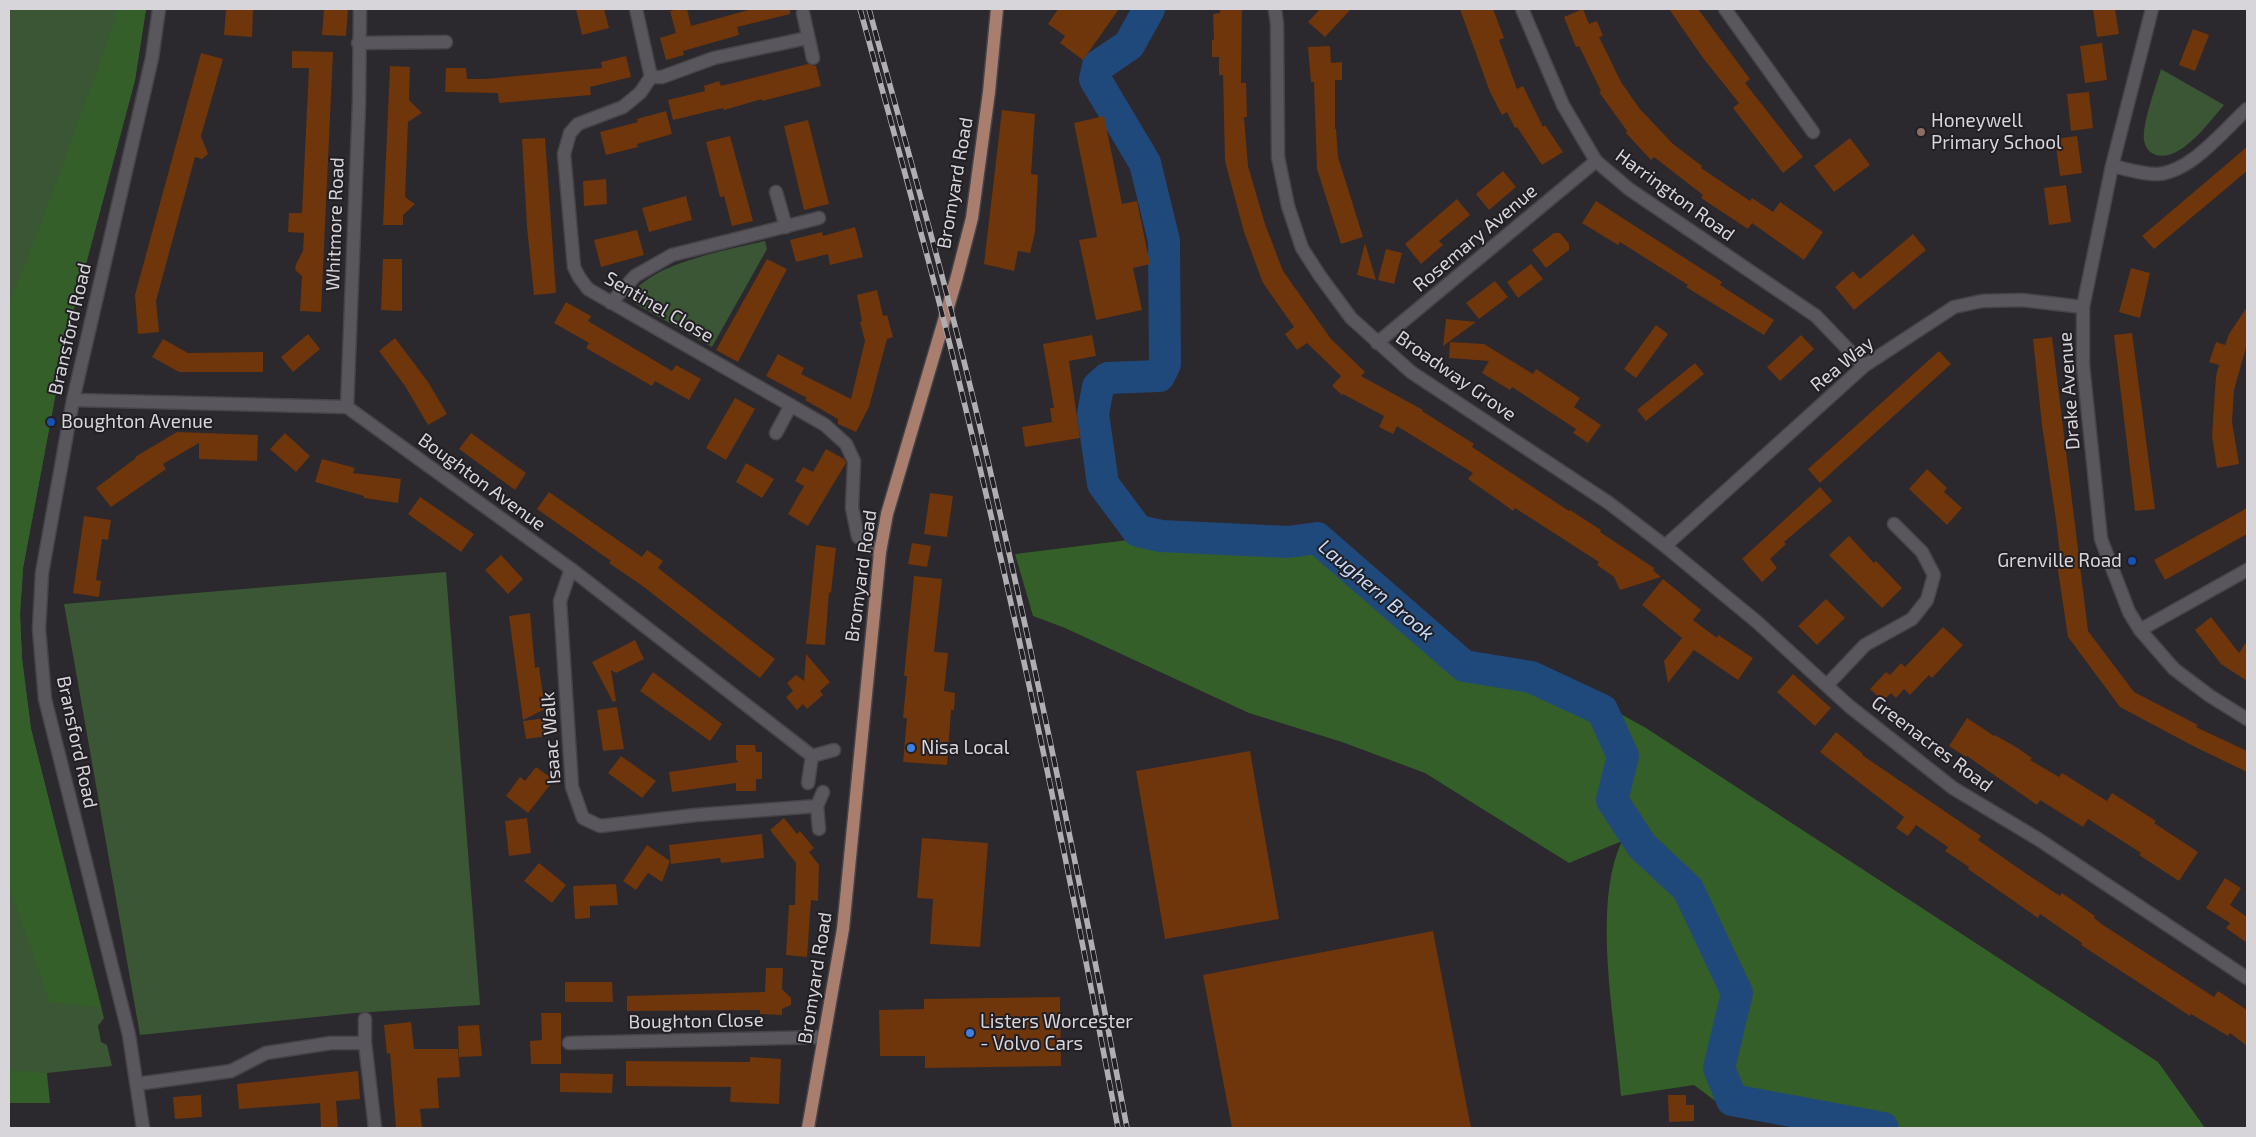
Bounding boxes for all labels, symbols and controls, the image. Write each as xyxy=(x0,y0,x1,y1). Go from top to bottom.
place label: Honeywell Primary School xyxy=(1931,110,2062,154)
street label: Bromyard Road xyxy=(932,115,978,251)
marker: Honeywell Primary School xyxy=(1915,126,1927,138)
street label: Harrington Road xyxy=(1611,144,1739,246)
street label: Whitmore Road xyxy=(321,157,349,291)
street label: Rosemary Avenue xyxy=(1408,179,1542,297)
street label: Bransford Road xyxy=(44,261,96,397)
street label: Sentinel Close xyxy=(600,267,718,347)
street label: Broadway Grove xyxy=(1391,326,1521,426)
street label: Drake Avenue xyxy=(2054,331,2084,451)
street label: Rea Way xyxy=(1806,332,1878,396)
place label: Boughton Avenue xyxy=(61,411,213,433)
marker: Boughton Avenue xyxy=(45,416,57,428)
street label: Boughton Avenue xyxy=(414,428,550,536)
street label: Bromyard Road xyxy=(840,508,882,644)
water label: Laughern Brook xyxy=(1313,535,1439,645)
place label: Grenville Road xyxy=(1997,550,2122,572)
marker: Grenville Road xyxy=(2126,555,2138,567)
street label: Bransford Road xyxy=(52,674,102,810)
street label: Isaac Walk xyxy=(536,691,566,785)
street label: Greenacres Road xyxy=(1867,691,1997,797)
place label: Nisa Local xyxy=(921,737,1009,759)
marker: Nisa Local xyxy=(905,742,917,754)
street label: Bromyard Road xyxy=(793,910,837,1046)
street label: Boughton Close xyxy=(628,1008,764,1034)
place label: Listers Worcester - Volvo Cars xyxy=(980,1011,1133,1055)
marker: Listers Worcester - Volvo Cars xyxy=(964,1027,976,1039)

